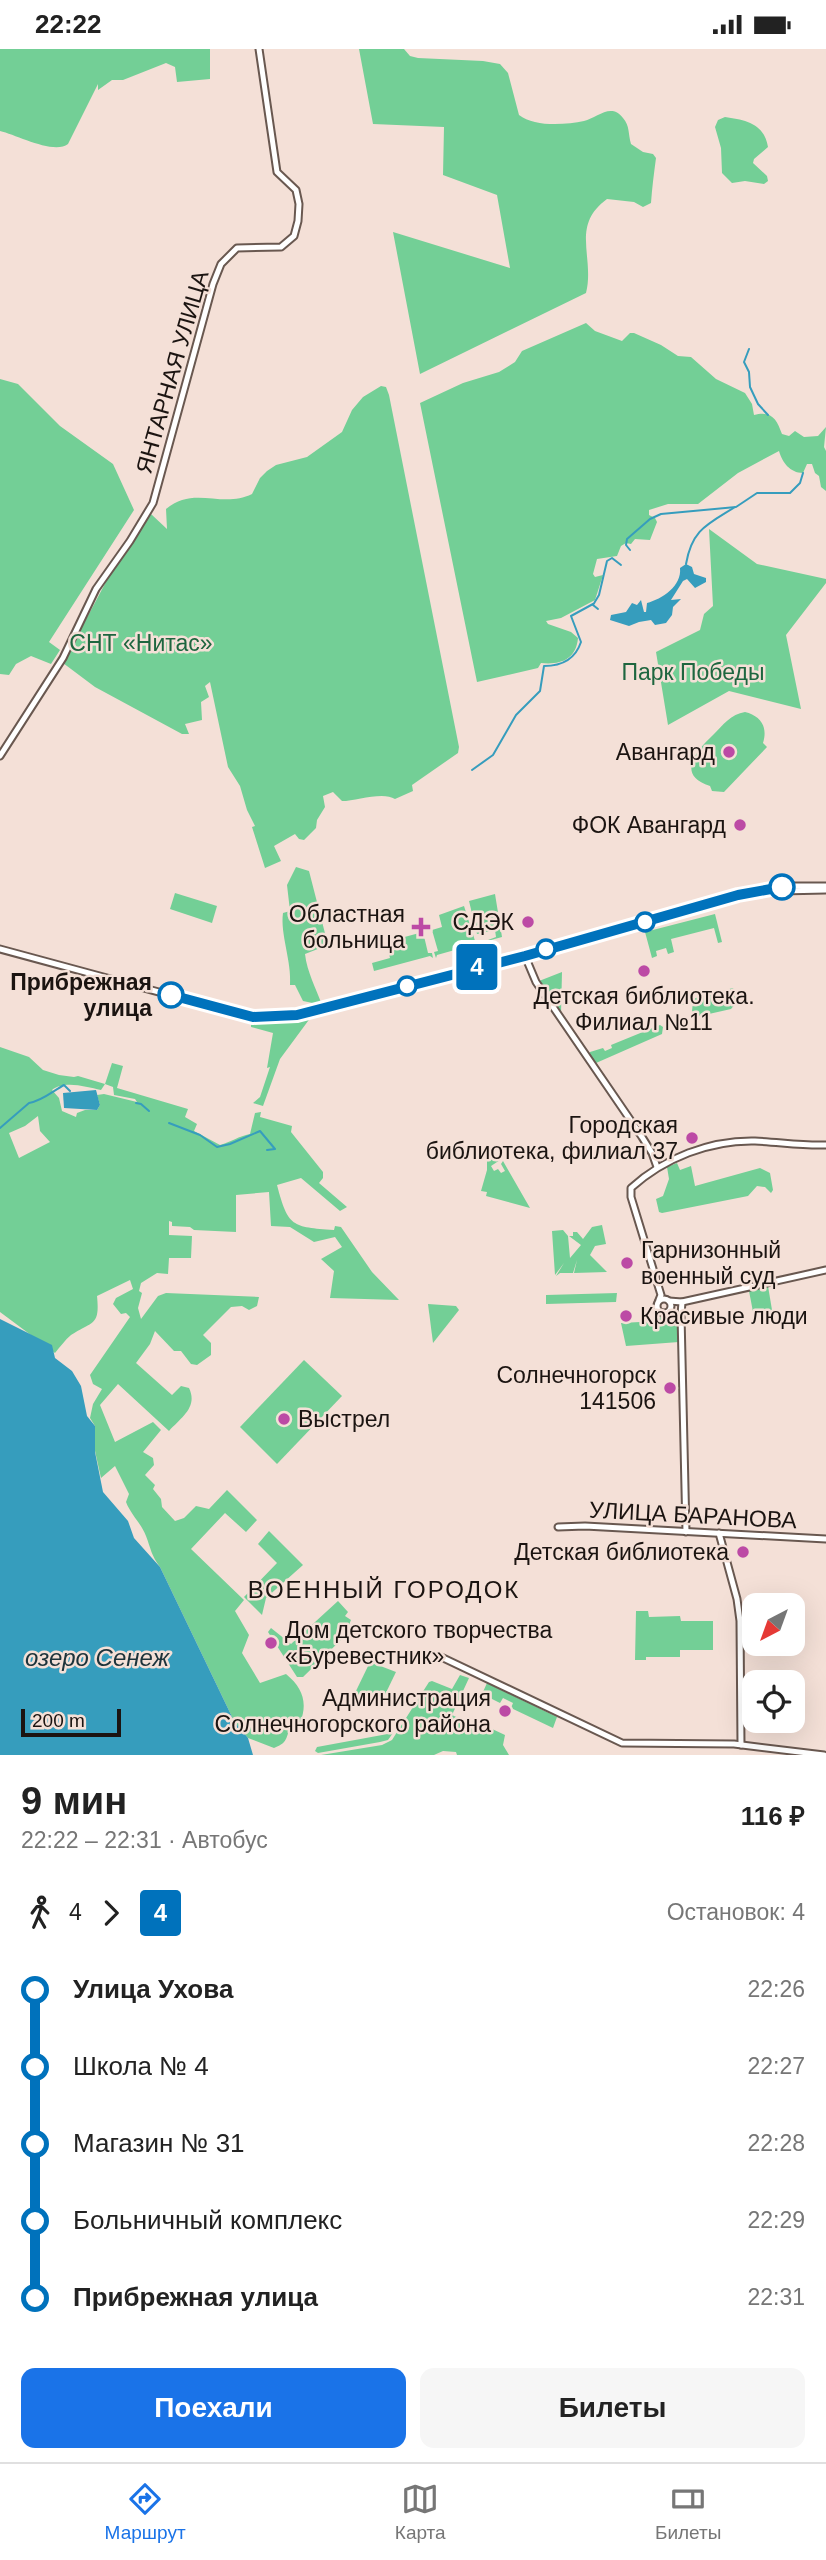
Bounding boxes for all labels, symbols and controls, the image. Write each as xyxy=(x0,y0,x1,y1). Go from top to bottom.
text: 22:22 xyxy=(35,9,102,39)
street label: ЯНТАРНАЯ УЛИЦА xyxy=(131,267,214,477)
park label: СНТ «Нитас» xyxy=(69,630,213,656)
park label: Парк Победы xyxy=(621,659,765,685)
place label: Авангард xyxy=(616,739,716,765)
marker: Авангард xyxy=(721,744,737,760)
place label: ФОК Авангард xyxy=(572,812,727,838)
marker: ФОК Авангард xyxy=(732,817,748,833)
unlabelled marker xyxy=(769,874,795,900)
place label: Областная больница xyxy=(289,901,405,953)
place label: СДЭК xyxy=(452,909,515,935)
unlabelled marker xyxy=(635,912,655,932)
marker: СДЭК xyxy=(520,914,536,930)
marker: Областная больница xyxy=(411,917,431,937)
unlabelled marker xyxy=(536,939,556,959)
line badge: 4 xyxy=(454,944,500,990)
text: 4 xyxy=(470,953,484,980)
marker: Детская библиотека. Филиал №11 xyxy=(636,963,652,979)
place label: Прибрежная улица xyxy=(10,969,152,1021)
unlabelled marker xyxy=(397,976,417,996)
marker: Прибрежная улица xyxy=(158,982,184,1008)
place label: Детская библиотека. Филиал №11 xyxy=(533,983,755,1035)
place label: Городская библиотека, филиал 37 xyxy=(426,1112,678,1164)
marker: Городская библиотека, филиал 37 xyxy=(684,1130,700,1146)
place label: Гарнизонный военный суд xyxy=(641,1237,781,1289)
marker: Гарнизонный военный суд xyxy=(619,1255,635,1271)
place label: Красивые люди xyxy=(640,1303,808,1329)
marker: Красивые люди xyxy=(618,1308,634,1324)
place label: Солнечногорск 141506 xyxy=(496,1362,657,1414)
marker: Солнечногорск 141506 xyxy=(662,1380,678,1396)
place label: Выстрел xyxy=(298,1406,390,1432)
marker: Выстрел xyxy=(276,1411,292,1427)
street label: УЛИЦА БАРАНОВА xyxy=(589,1497,798,1533)
place label: Детская библиотека xyxy=(514,1539,729,1565)
marker: Детская библиотека xyxy=(735,1544,751,1560)
district label: ВОЕННЫЙ ГОРОДОК xyxy=(248,1576,520,1603)
north arrow xyxy=(742,1593,805,1655)
map controls xyxy=(742,1593,805,1733)
place label: Дом детского творчества «Буревестник» xyxy=(285,1617,553,1669)
marker: Дом детского творчества «Буревестник» xyxy=(263,1635,279,1651)
water label: озеро Сенеж xyxy=(25,1644,171,1671)
button: locate xyxy=(742,1670,805,1733)
place label: Администрация Солнечногорского района xyxy=(215,1685,491,1737)
marker: Администрация Солнечногорского района xyxy=(497,1703,513,1719)
scale bar xyxy=(21,1706,121,1738)
text: 200 m xyxy=(32,1710,85,1731)
text: 9 мин xyxy=(21,1780,127,1822)
text: 116 ₽ xyxy=(741,1801,805,1831)
text: 22:22 – 22:31 · Автобус xyxy=(21,1827,268,1853)
icon: walk xyxy=(21,1894,59,1932)
icon: forward xyxy=(92,1894,130,1932)
text: 4 xyxy=(69,1899,82,1925)
text: 4 xyxy=(154,1899,167,1926)
text: Остановок: 4 xyxy=(667,1899,805,1925)
text: Улица Ухова xyxy=(73,1974,233,2004)
text: 22:26 xyxy=(747,1976,805,2002)
text: Школа № 4 xyxy=(73,2051,209,2081)
text: 22:27 xyxy=(747,2053,805,2079)
text: Магазин № 31 xyxy=(73,2128,245,2158)
text: 22:28 xyxy=(747,2130,805,2156)
text: Больничный комплекс xyxy=(73,2205,342,2235)
text: 22:29 xyxy=(747,2207,805,2233)
text: Прибрежная улица xyxy=(73,2282,318,2312)
text: 22:31 xyxy=(747,2284,805,2310)
button: Поехали xyxy=(21,2368,406,2448)
button: Билеты xyxy=(420,2368,805,2448)
tab: Маршрут xyxy=(105,2480,186,2544)
tab: Карта xyxy=(395,2480,446,2544)
tab: Билеты xyxy=(655,2480,721,2544)

